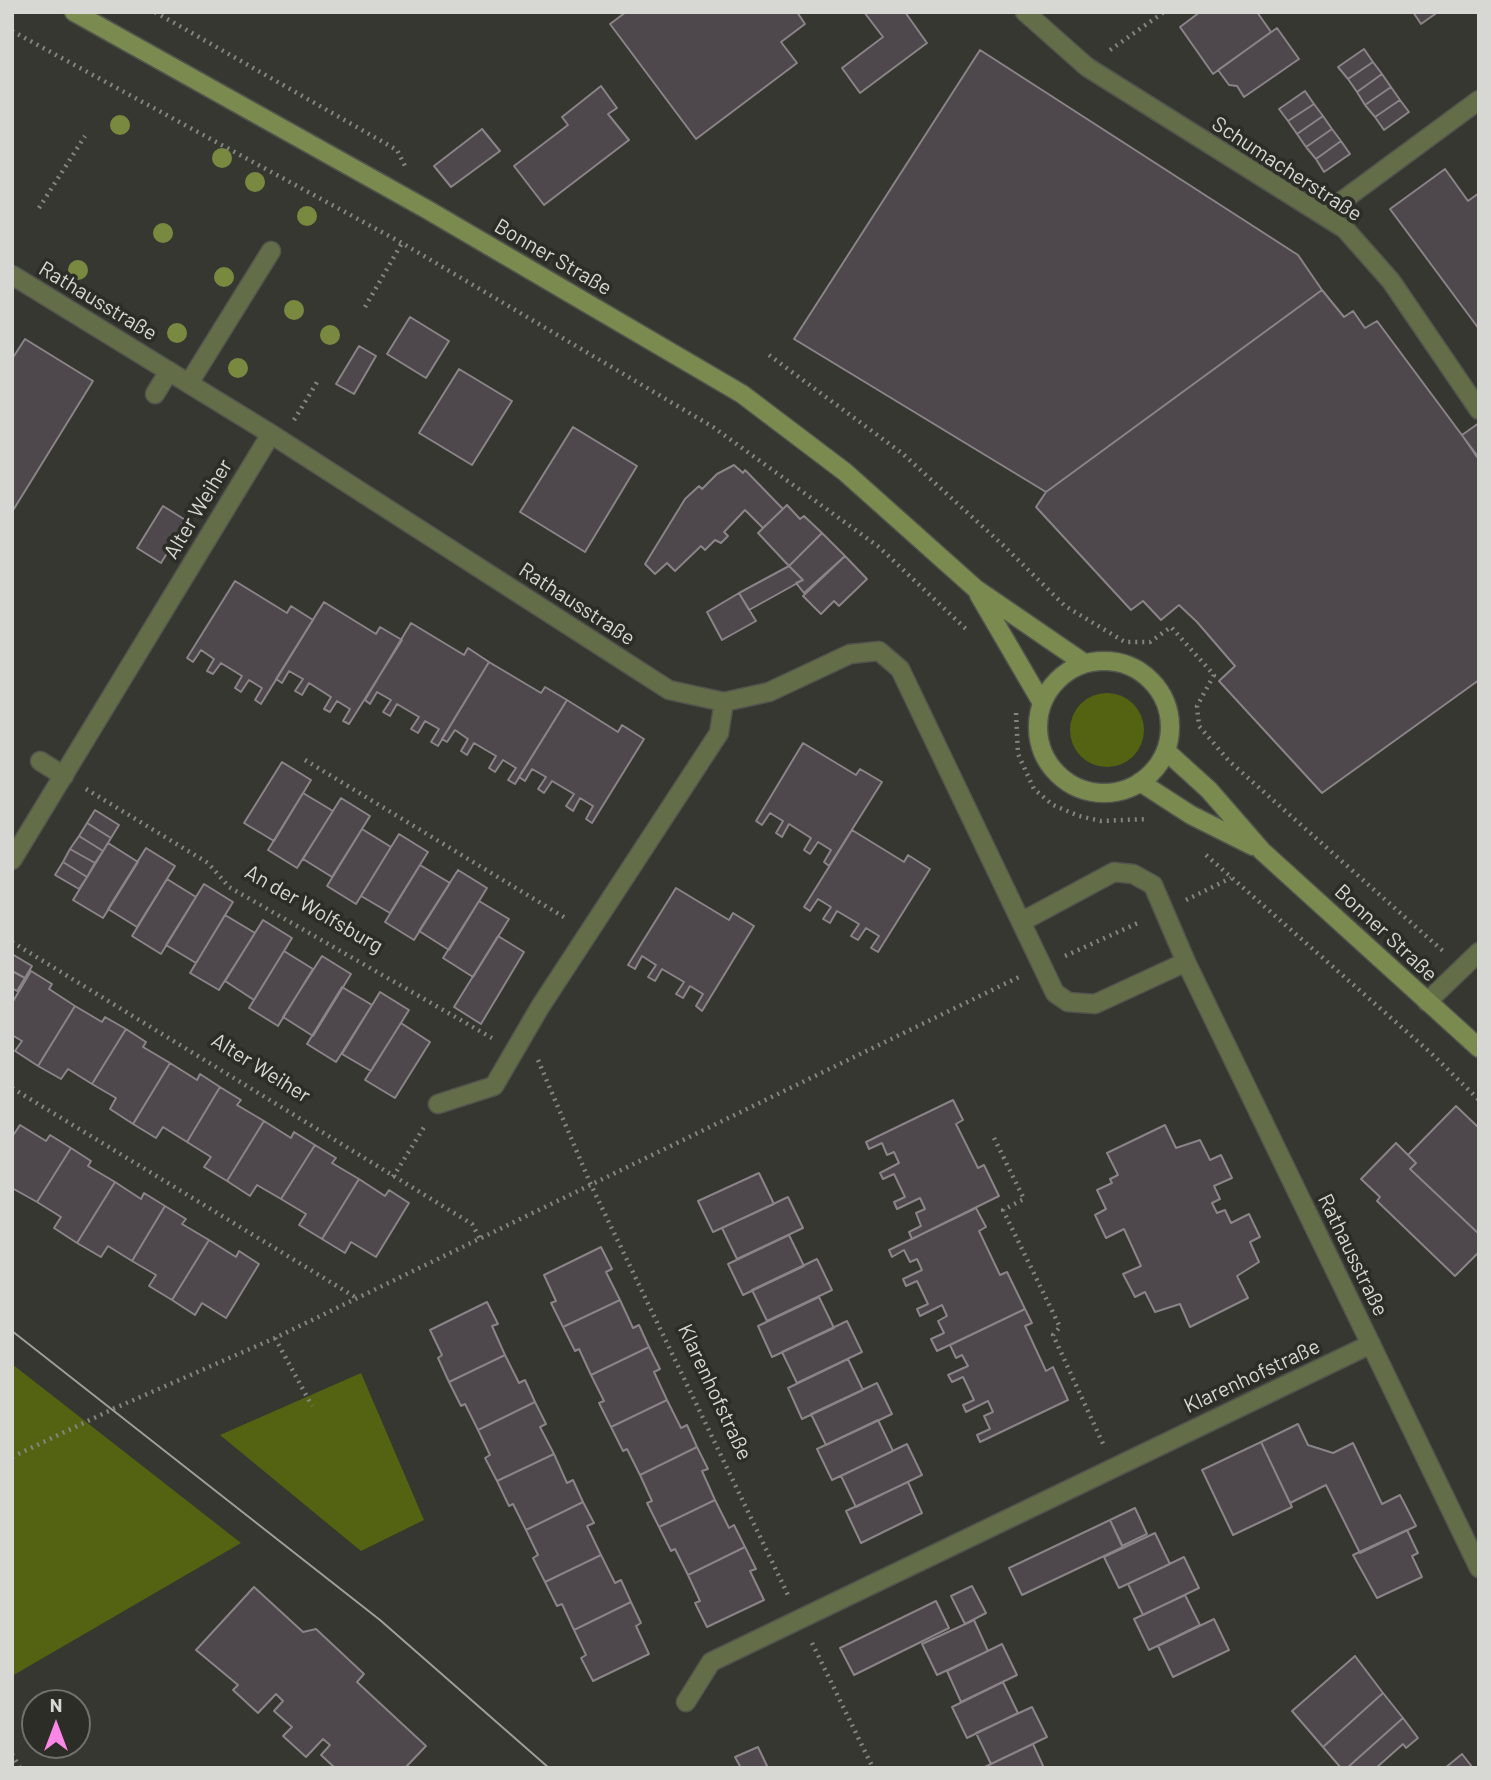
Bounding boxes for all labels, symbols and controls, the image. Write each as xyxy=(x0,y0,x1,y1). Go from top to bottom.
street label: Schumacherstraße xyxy=(1207,111,1367,227)
street label: Bonner Straße xyxy=(490,213,616,301)
street label: Rathausstraße xyxy=(34,256,162,346)
street label: Alter Weiher xyxy=(158,455,238,563)
street label: Rathausstraße xyxy=(514,557,640,651)
street label: An der Wolfsburg xyxy=(241,859,387,959)
street label: Bonner Straße xyxy=(1329,879,1443,987)
street label: Alter Weiher xyxy=(207,1028,315,1108)
street label: Rathausstraße xyxy=(1312,1190,1394,1320)
street label: Klarenhofstraße xyxy=(673,1320,757,1464)
street label: Klarenhofstraße xyxy=(1180,1334,1324,1418)
north arrow xyxy=(21,1689,91,1759)
text: N xyxy=(50,1693,62,1716)

